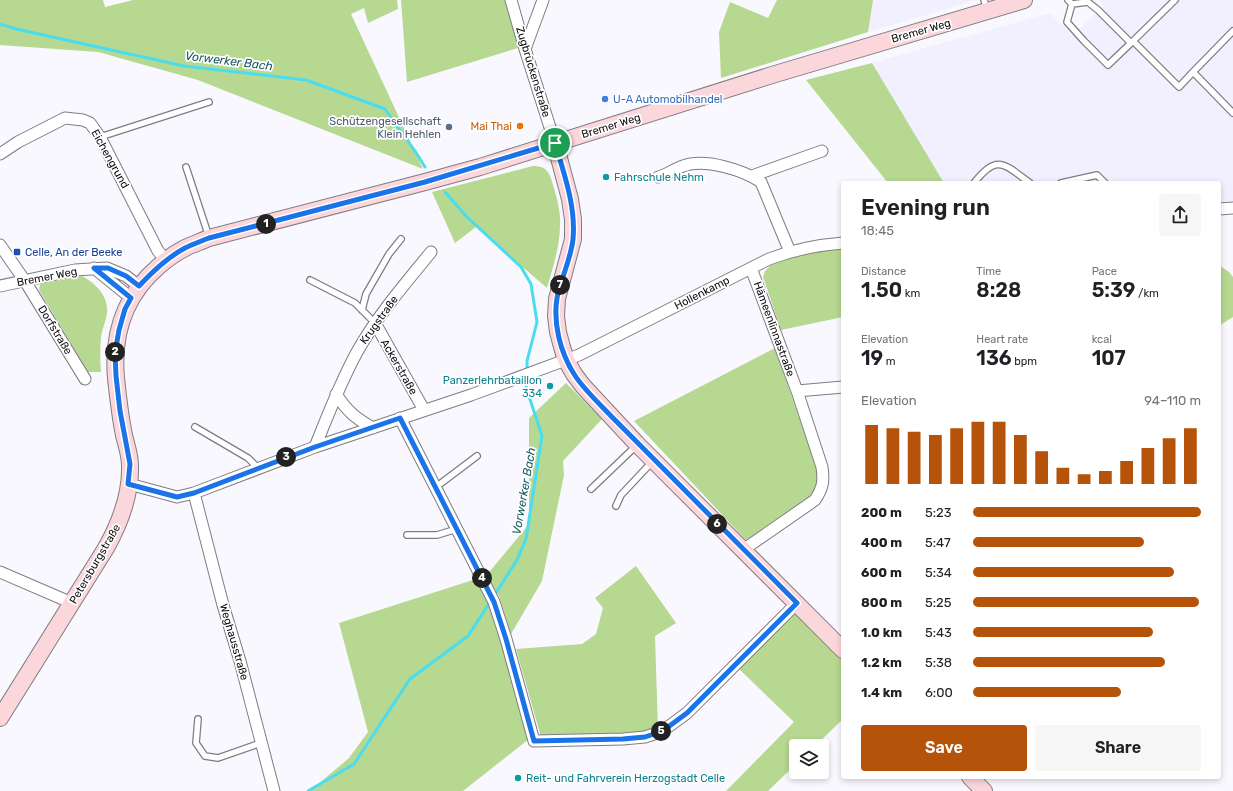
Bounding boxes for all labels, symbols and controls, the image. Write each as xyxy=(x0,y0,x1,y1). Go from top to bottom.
street label: Bremer Weg xyxy=(890,16,952,46)
street label: Zugbrückenstraße xyxy=(513,25,553,119)
water label: Vorwerker Bach xyxy=(184,49,274,73)
place label: U-A Automobilhandel xyxy=(613,93,723,106)
marker: U-A Automobilhandel xyxy=(600,94,610,104)
street label: Bremer Weg xyxy=(580,111,642,141)
place label: Schützengesellschaft Klein Hehlen xyxy=(329,115,442,141)
place label: Mai Thai xyxy=(471,120,512,133)
marker: Mai Thai xyxy=(515,121,525,131)
marker: Schützengesellschaft Klein Hehlen xyxy=(444,122,454,132)
pin xyxy=(538,126,572,160)
street label: Eichengrund xyxy=(88,127,132,191)
icon: arrive xyxy=(544,132,566,154)
place label: Fahrschule Nehm xyxy=(614,171,704,184)
marker: Fahrschule Nehm xyxy=(601,172,611,182)
text: Evening run xyxy=(861,194,990,221)
button: share xyxy=(1159,194,1201,236)
pin: 1 xyxy=(256,214,276,234)
text: 1 xyxy=(263,217,269,230)
text: 18:45 xyxy=(861,223,894,238)
place label: Celle, An der Beeke xyxy=(25,246,122,259)
marker: Celle, An der Beeke xyxy=(12,247,22,257)
street label: Bremer Weg xyxy=(16,265,78,289)
text: Distance xyxy=(861,265,906,278)
text: Time xyxy=(976,265,1001,278)
text: Pace xyxy=(1092,265,1117,278)
street label: Hollenkamp xyxy=(672,274,732,312)
pin: 7 xyxy=(550,275,570,295)
text: 7 xyxy=(557,278,563,291)
text: 1.50 xyxy=(861,278,902,302)
text: 8:28 xyxy=(976,278,1021,302)
text: 5:39 xyxy=(1092,278,1135,302)
street label: Hämeenlinnastraße xyxy=(751,280,797,378)
text: km xyxy=(902,287,920,300)
text: /km xyxy=(1135,287,1159,300)
street label: Krugstraße xyxy=(357,293,401,347)
street label: Dorfstraße xyxy=(35,303,75,357)
text: Elevation xyxy=(861,333,908,346)
text: Heart rate xyxy=(976,333,1028,346)
text: kcal xyxy=(1092,333,1112,346)
street label: Ackerstraße xyxy=(378,337,420,397)
pin: 2 xyxy=(105,342,125,362)
text: 2 xyxy=(111,345,119,358)
text: 19 xyxy=(861,346,883,370)
text: 136 xyxy=(976,346,1012,370)
text: 107 xyxy=(1092,346,1126,370)
text: m xyxy=(883,355,896,368)
text: bpm xyxy=(1012,355,1037,368)
place label: Panzerlehrbataillon 334 xyxy=(443,374,542,400)
marker: Panzerlehrbataillon 334 xyxy=(545,381,555,391)
text: Elevation xyxy=(861,393,917,408)
text: 94–110 m xyxy=(1144,393,1201,408)
water label: Vorwerker Bach xyxy=(509,446,539,536)
pin: 3 xyxy=(276,447,296,467)
text: 3 xyxy=(282,450,290,463)
text: 200 m xyxy=(861,505,902,520)
text: 5:23 xyxy=(925,505,952,520)
pin: 6 xyxy=(707,514,727,534)
text: 6 xyxy=(713,517,721,530)
street label: Petersburgstraße xyxy=(67,522,123,606)
text: 400 m xyxy=(861,535,902,550)
text: 5:47 xyxy=(925,535,951,550)
text: 600 m xyxy=(861,565,902,580)
text: 5:34 xyxy=(925,565,952,580)
pin: 4 xyxy=(472,568,492,588)
text: 4 xyxy=(478,571,486,584)
text: 800 m xyxy=(861,595,902,610)
text: 5:25 xyxy=(925,595,951,610)
street label: Weghausstraße xyxy=(217,602,251,682)
text: 1.0 km xyxy=(861,625,902,640)
text: 5:43 xyxy=(925,625,952,640)
text: 1.2 km xyxy=(861,655,902,670)
text: 5:38 xyxy=(925,655,952,670)
text: 1.4 km xyxy=(861,685,902,700)
text: 6:00 xyxy=(925,685,953,700)
pin: 5 xyxy=(651,721,671,741)
text: 5 xyxy=(657,724,665,737)
button: Save xyxy=(861,725,1027,771)
button: Share xyxy=(1035,725,1201,771)
map controls xyxy=(789,739,829,779)
button: layers xyxy=(789,739,829,779)
place label: Reit- und Fahrverein Herzogstadt Celle xyxy=(526,772,725,785)
marker: Reit- und Fahrverein Herzogstadt Celle xyxy=(513,773,523,783)

